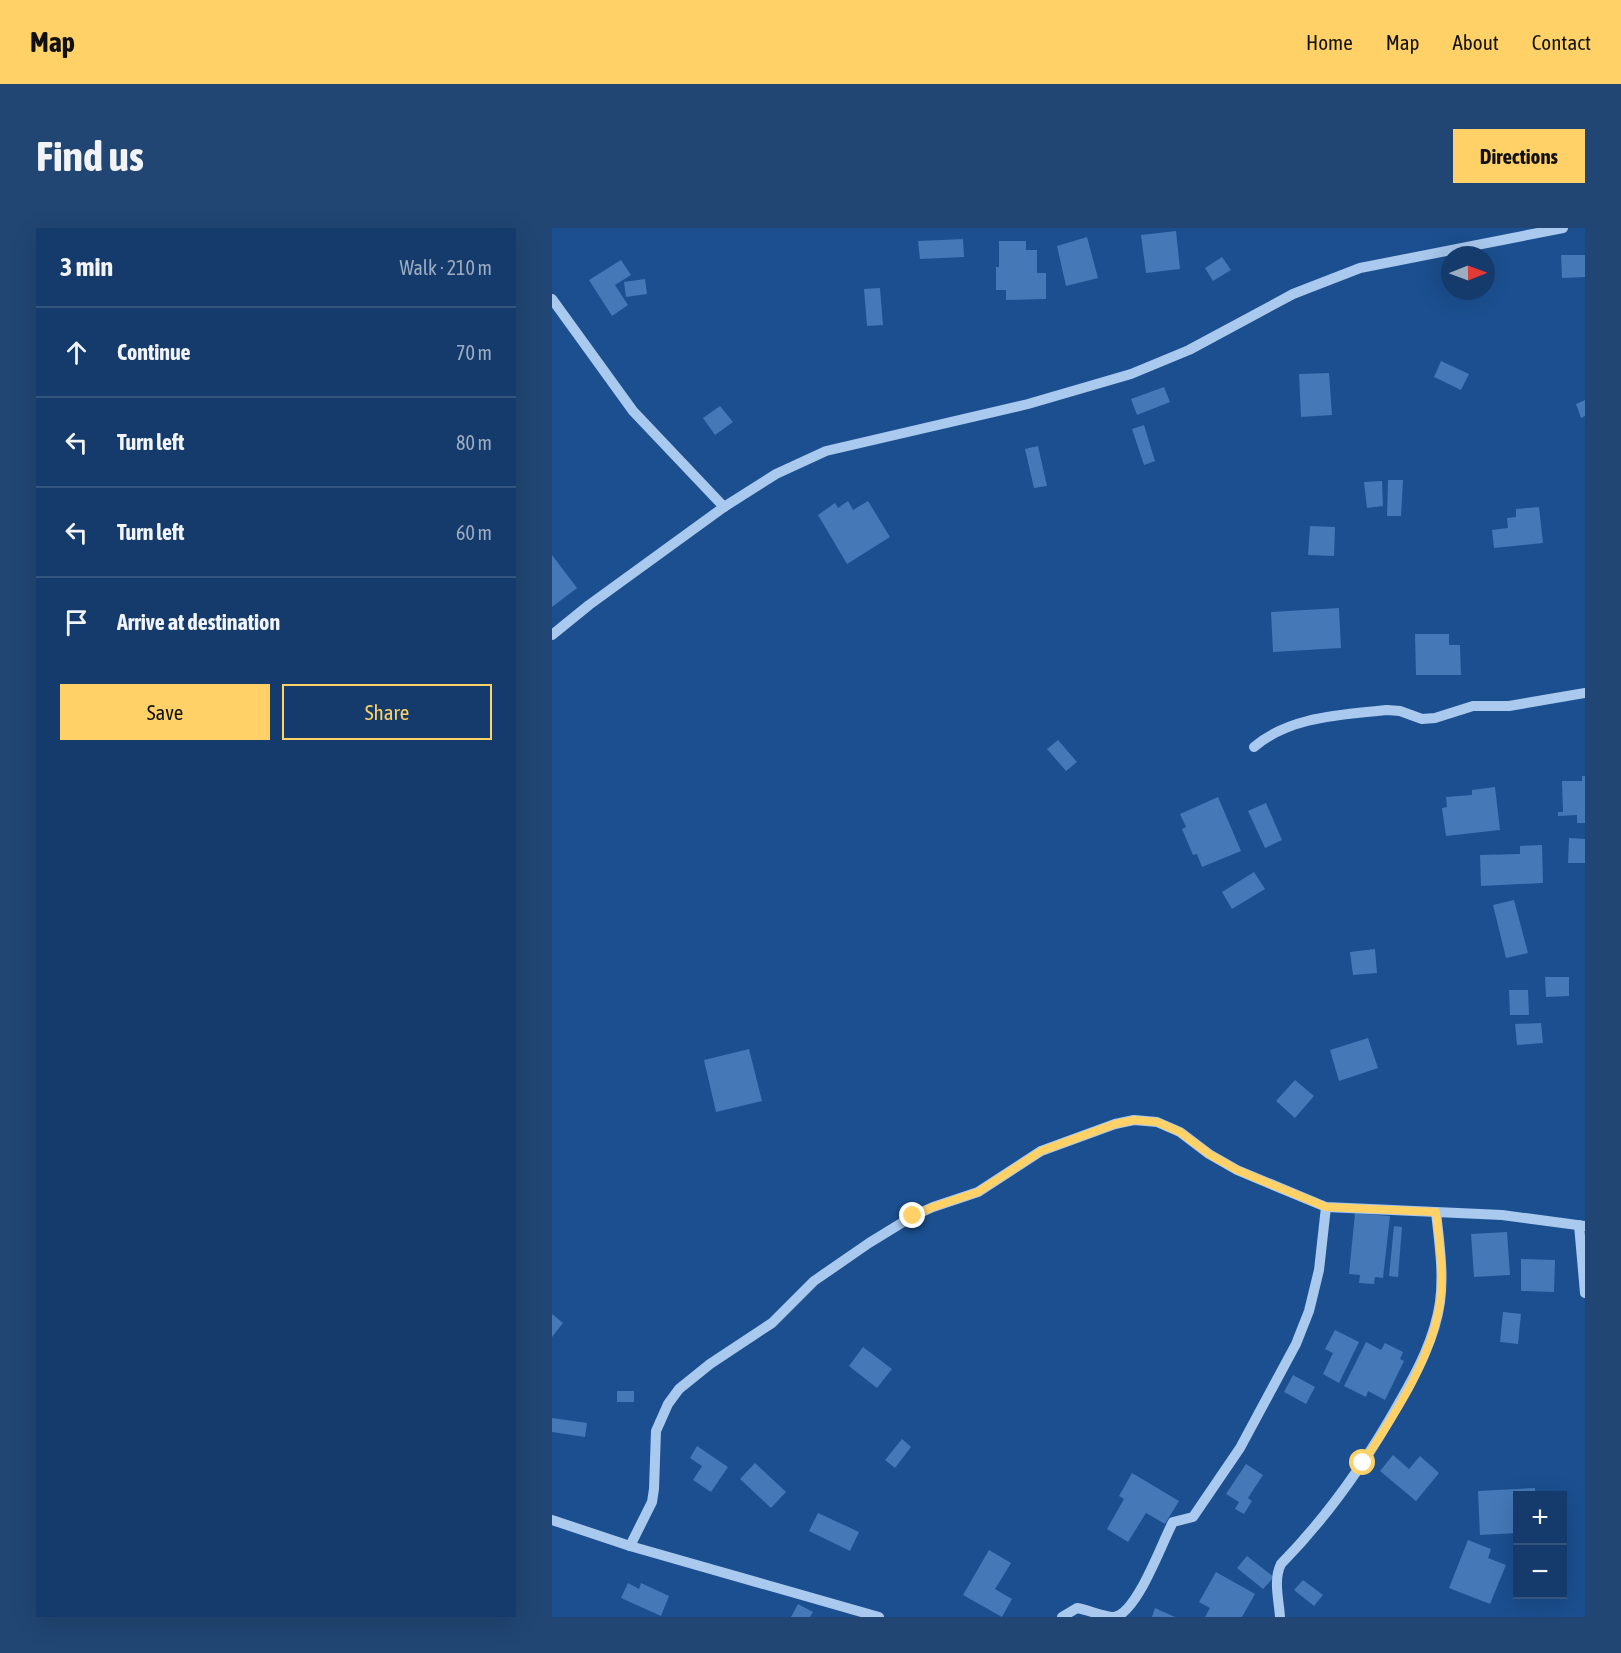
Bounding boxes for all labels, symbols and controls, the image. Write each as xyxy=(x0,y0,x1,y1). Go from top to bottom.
text: Map xyxy=(30,26,75,58)
text: Home xyxy=(1306,30,1353,54)
text: Map xyxy=(1386,30,1420,54)
text: About xyxy=(1453,30,1499,54)
text: Contact xyxy=(1532,30,1591,54)
button: Directions xyxy=(1453,129,1585,183)
text: Find us xyxy=(36,132,144,180)
north arrow xyxy=(1441,246,1495,300)
text: 3 min xyxy=(60,252,113,282)
text: Walk · 210 m xyxy=(400,256,492,279)
icon: ahead xyxy=(60,336,93,369)
text: Continue xyxy=(117,339,191,365)
text: 70 m xyxy=(456,341,492,364)
icon: left xyxy=(60,426,93,459)
text: Turn left xyxy=(117,429,184,455)
text: 80 m xyxy=(456,431,492,454)
icon: left xyxy=(60,516,93,549)
text: Turn left xyxy=(117,519,184,545)
text: 60 m xyxy=(456,521,492,544)
icon: arrive xyxy=(60,606,93,639)
text: Arrive at destination xyxy=(117,609,280,635)
button: Save xyxy=(60,684,270,740)
button: Share xyxy=(282,684,492,740)
route end xyxy=(899,1202,925,1228)
route start xyxy=(1349,1449,1375,1475)
map controls xyxy=(1513,1491,1567,1599)
button: + xyxy=(1513,1491,1567,1545)
button: − xyxy=(1513,1545,1567,1599)

